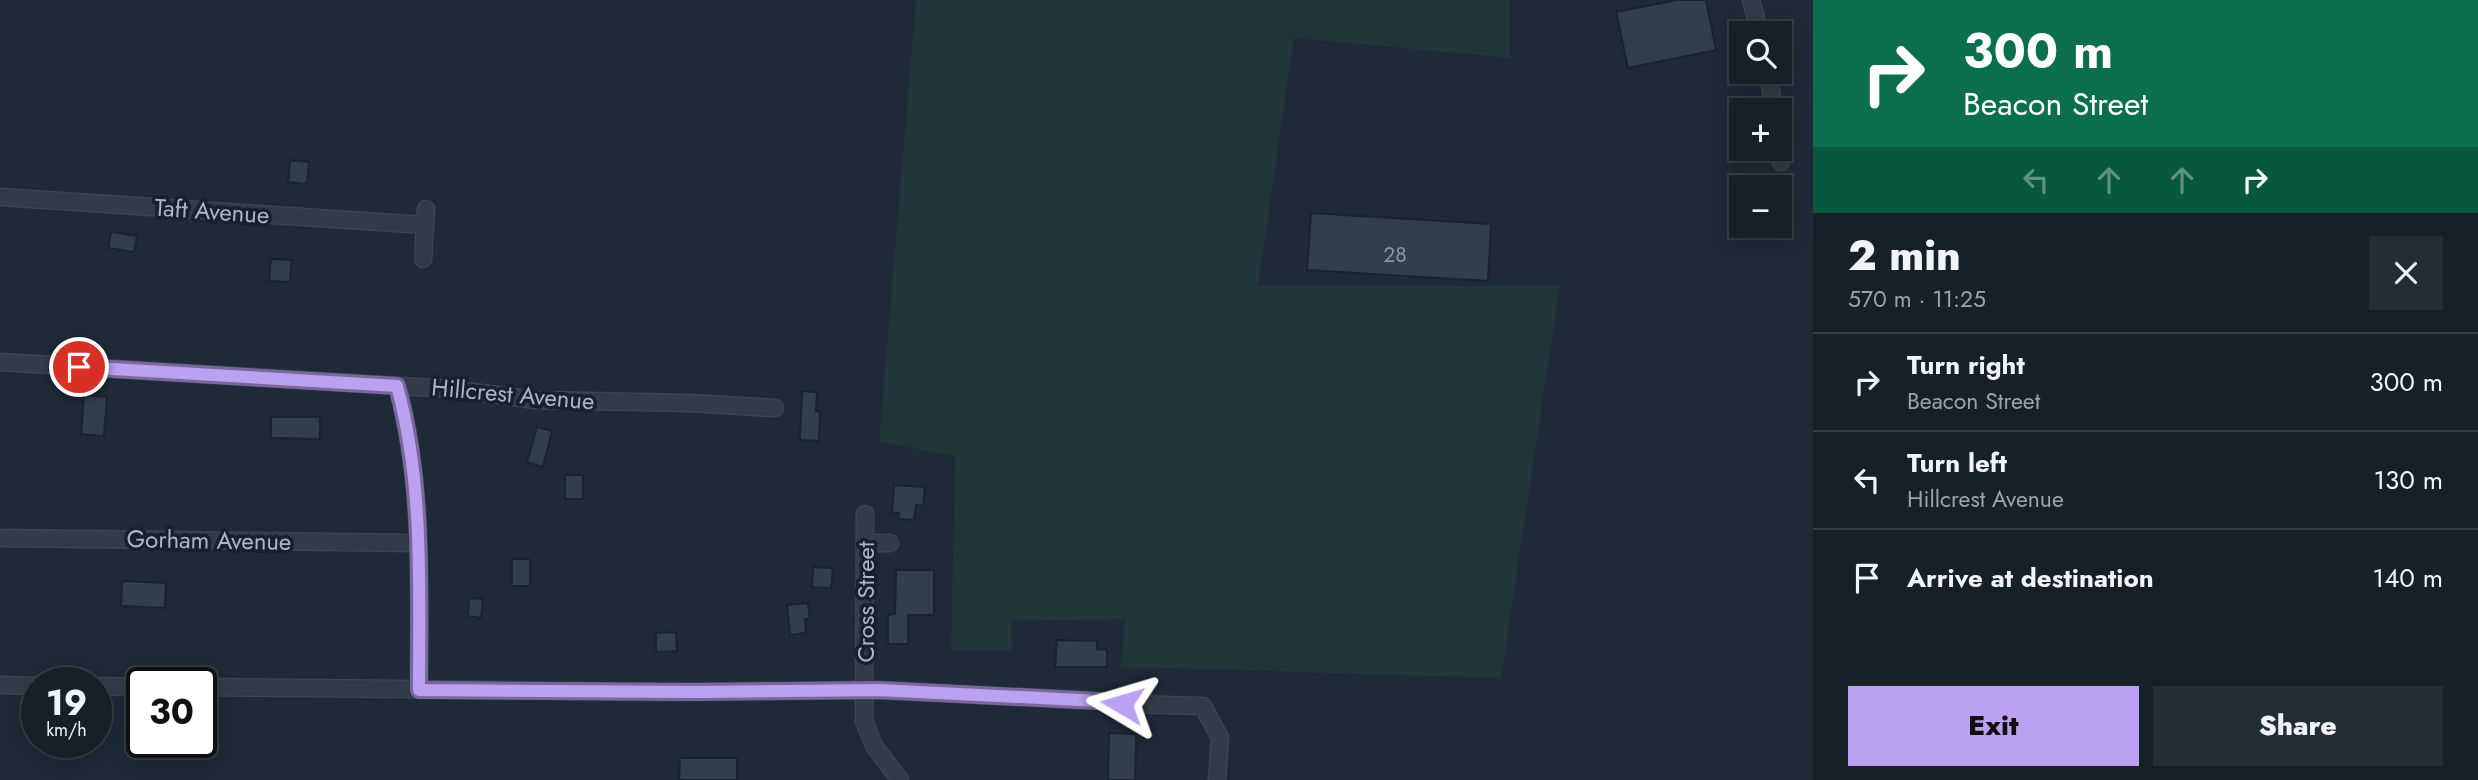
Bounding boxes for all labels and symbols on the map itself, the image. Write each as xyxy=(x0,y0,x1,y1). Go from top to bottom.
street label: Taft Avenue xyxy=(153,190,271,232)
house number: 28 xyxy=(1383,240,1407,270)
pin xyxy=(49,337,109,397)
street label: Hillcrest Avenue xyxy=(430,369,596,419)
street label: Gorham Avenue xyxy=(126,521,292,559)
street label: Cross Street xyxy=(848,541,883,663)
speed limit sign: 30 xyxy=(126,667,217,758)
position arrow xyxy=(1085,667,1159,741)

